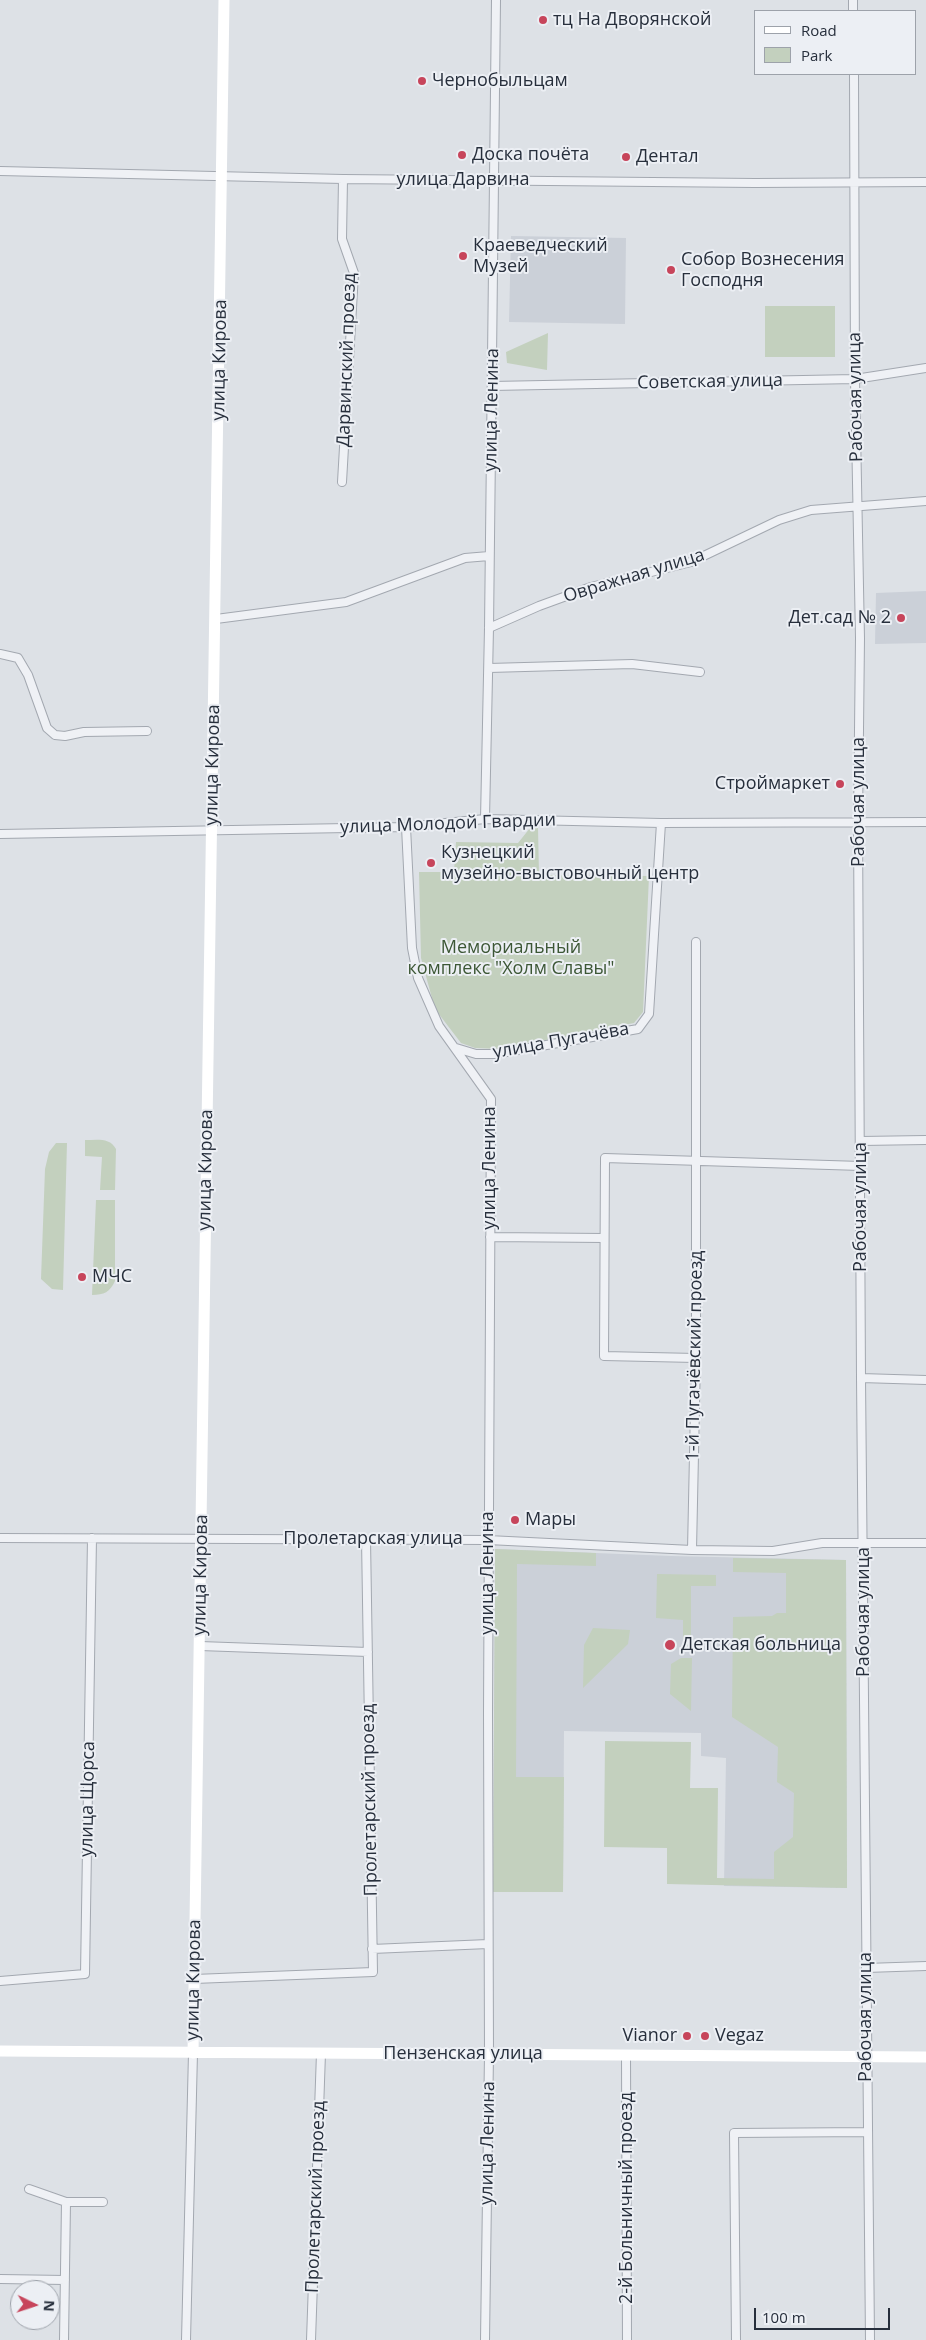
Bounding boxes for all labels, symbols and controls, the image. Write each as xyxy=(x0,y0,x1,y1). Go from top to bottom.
place label: тц На Дворянской xyxy=(553,9,711,31)
legend xyxy=(754,10,916,75)
marker: тц На Дворянской xyxy=(537,14,549,26)
text: Road xyxy=(801,20,837,40)
text: Park xyxy=(801,45,832,65)
place label: Чернобыльцам xyxy=(432,70,568,92)
marker: Чернобыльцам xyxy=(416,75,428,87)
place label: Доска почёта xyxy=(472,144,589,166)
place label: Дентал xyxy=(636,146,699,168)
marker: Доска почёта xyxy=(456,149,468,161)
marker: Дентал xyxy=(620,151,632,163)
street label: улица Дарвина xyxy=(396,169,530,191)
place label: Краеведческий Музей xyxy=(473,235,608,278)
place label: Собор Вознесения Господня xyxy=(681,249,845,292)
marker: Краеведческий Музей xyxy=(457,250,469,262)
marker: Собор Вознесения Господня xyxy=(665,264,677,276)
street label: Дарвинский проезд xyxy=(333,273,361,447)
street label: улица Кирова xyxy=(208,299,232,421)
street label: Рабочая улица xyxy=(844,332,868,462)
street label: улица Ленина xyxy=(480,348,504,472)
street label: Советская улица xyxy=(637,370,783,394)
street label: Овражная улица xyxy=(561,544,707,608)
place label: Дет.сад № 2 xyxy=(788,607,891,629)
marker: Дет.сад № 2 xyxy=(895,612,907,624)
street label: улица Кирова xyxy=(201,704,225,826)
street label: Рабочая улица xyxy=(848,737,870,867)
place label: Строймаркет xyxy=(715,773,830,795)
marker: Строймаркет xyxy=(834,778,846,790)
street label: улица Молодой Гвардии xyxy=(340,809,556,839)
place label: Кузнецкий музейно-выстовочный центр xyxy=(441,842,699,884)
marker: Кузнецкий музейно-выстовочный центр xyxy=(425,857,437,869)
park label: Мемориальный комплекс "Холм Славы" xyxy=(407,937,615,980)
street label: улица Пугачёва xyxy=(491,1018,631,1064)
street label: улица Ленина xyxy=(479,1106,501,1230)
street label: улица Кирова xyxy=(194,1109,218,1231)
street label: Рабочая улица xyxy=(850,1142,872,1272)
street label: 1-й Пугачёвский проезд xyxy=(682,1250,708,1462)
place label: МЧС xyxy=(92,1266,132,1288)
marker: МЧС xyxy=(76,1271,88,1283)
place label: Мары xyxy=(525,1509,576,1531)
street label: улица Ленина xyxy=(477,1511,499,1635)
street label: улица Кирова xyxy=(189,1514,213,1636)
marker: Мары xyxy=(509,1514,521,1526)
street label: Пролетарская улица xyxy=(283,1528,463,1550)
street label: Рабочая улица xyxy=(853,1547,875,1677)
place label: Детская больница xyxy=(681,1634,841,1656)
marker: Детская больница xyxy=(663,1638,677,1652)
street label: Пролетарский проезд xyxy=(358,1704,382,1896)
street label: улица Щорса xyxy=(76,1741,100,1857)
street label: улица Кирова xyxy=(182,1919,206,2041)
street label: Рабочая улица xyxy=(855,1952,877,2082)
place label: Vianor xyxy=(622,2025,677,2047)
place label: Vegaz xyxy=(715,2025,764,2047)
marker: Vianor xyxy=(681,2030,693,2042)
marker: Vegaz xyxy=(699,2030,711,2042)
street label: Пензенская улица xyxy=(383,2043,543,2065)
street label: улица Ленина xyxy=(476,2081,500,2205)
street label: 2-й Больничный проезд xyxy=(616,2092,638,2304)
street label: Пролетарский проезд xyxy=(302,2100,330,2294)
north arrow xyxy=(10,2280,60,2330)
scale bar xyxy=(756,2298,892,2330)
text: N xyxy=(40,2300,59,2312)
text: 100 m xyxy=(762,2307,806,2327)

